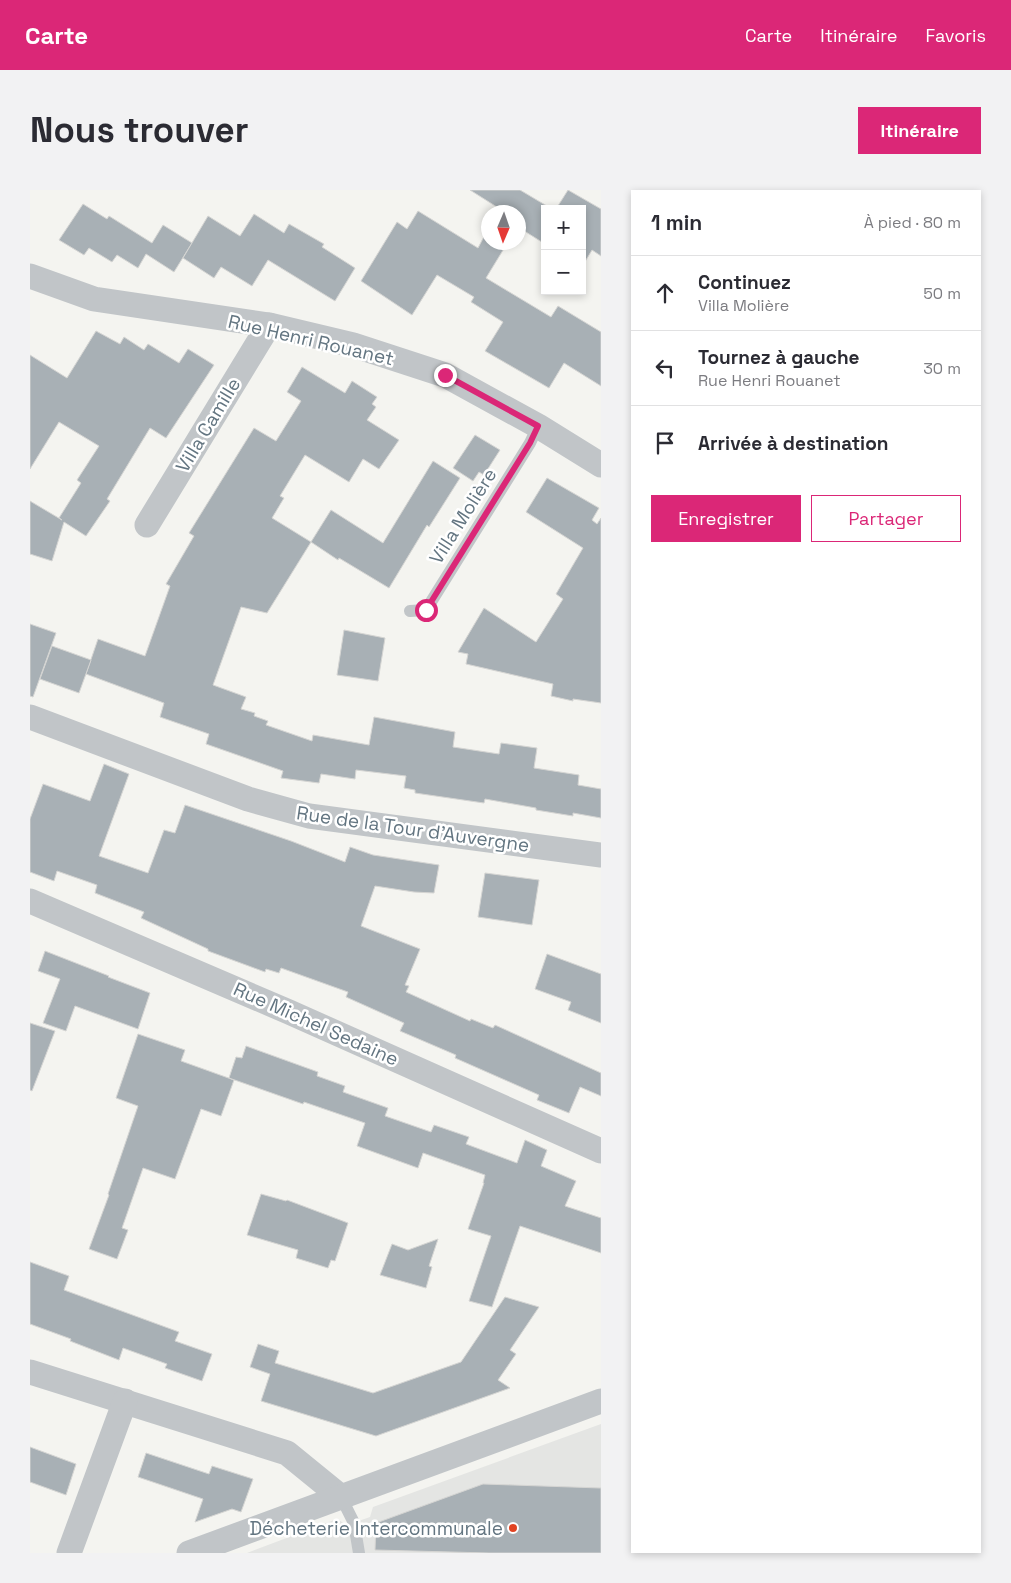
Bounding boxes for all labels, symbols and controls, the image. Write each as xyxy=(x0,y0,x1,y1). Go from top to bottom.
text: Carte xyxy=(25,20,88,51)
text: Carte xyxy=(745,24,792,47)
text: Itinéraire xyxy=(820,24,897,47)
text: Favoris xyxy=(925,24,986,47)
button: Itinéraire xyxy=(858,107,981,154)
text: Nous trouver xyxy=(30,108,249,152)
north arrow xyxy=(481,205,526,250)
map controls xyxy=(541,205,586,295)
button: + xyxy=(541,205,586,250)
text: 1 min xyxy=(651,209,702,236)
text: À pied · 80 m xyxy=(864,212,961,233)
button: − xyxy=(541,250,586,295)
text: Continuez xyxy=(698,270,791,295)
icon: ahead xyxy=(651,279,679,307)
text: 50 m xyxy=(923,283,961,304)
text: Villa Molière xyxy=(698,295,789,316)
street label: Rue Henri Rouanet xyxy=(226,309,396,371)
text: Tournez à gauche xyxy=(698,345,860,370)
icon: left xyxy=(651,354,679,382)
text: 30 m xyxy=(923,358,961,379)
route end xyxy=(434,364,457,387)
text: Rue Henri Rouanet xyxy=(698,370,841,391)
street label: Villa Camille xyxy=(170,373,246,477)
icon: arrive xyxy=(651,429,679,457)
text: Arrivée à destination xyxy=(698,431,888,456)
street label: Villa Molière xyxy=(424,463,502,569)
button: Enregistrer xyxy=(651,495,801,542)
button: Partager xyxy=(811,495,961,542)
route start xyxy=(415,599,438,622)
street label: Rue de la Tour d'Auvergne xyxy=(295,800,531,858)
street label: Rue Michel Sedaine xyxy=(230,976,402,1072)
place label: Décheterie Intercommunale xyxy=(249,1516,503,1541)
marker: Décheterie Intercommunale xyxy=(507,1522,519,1534)

